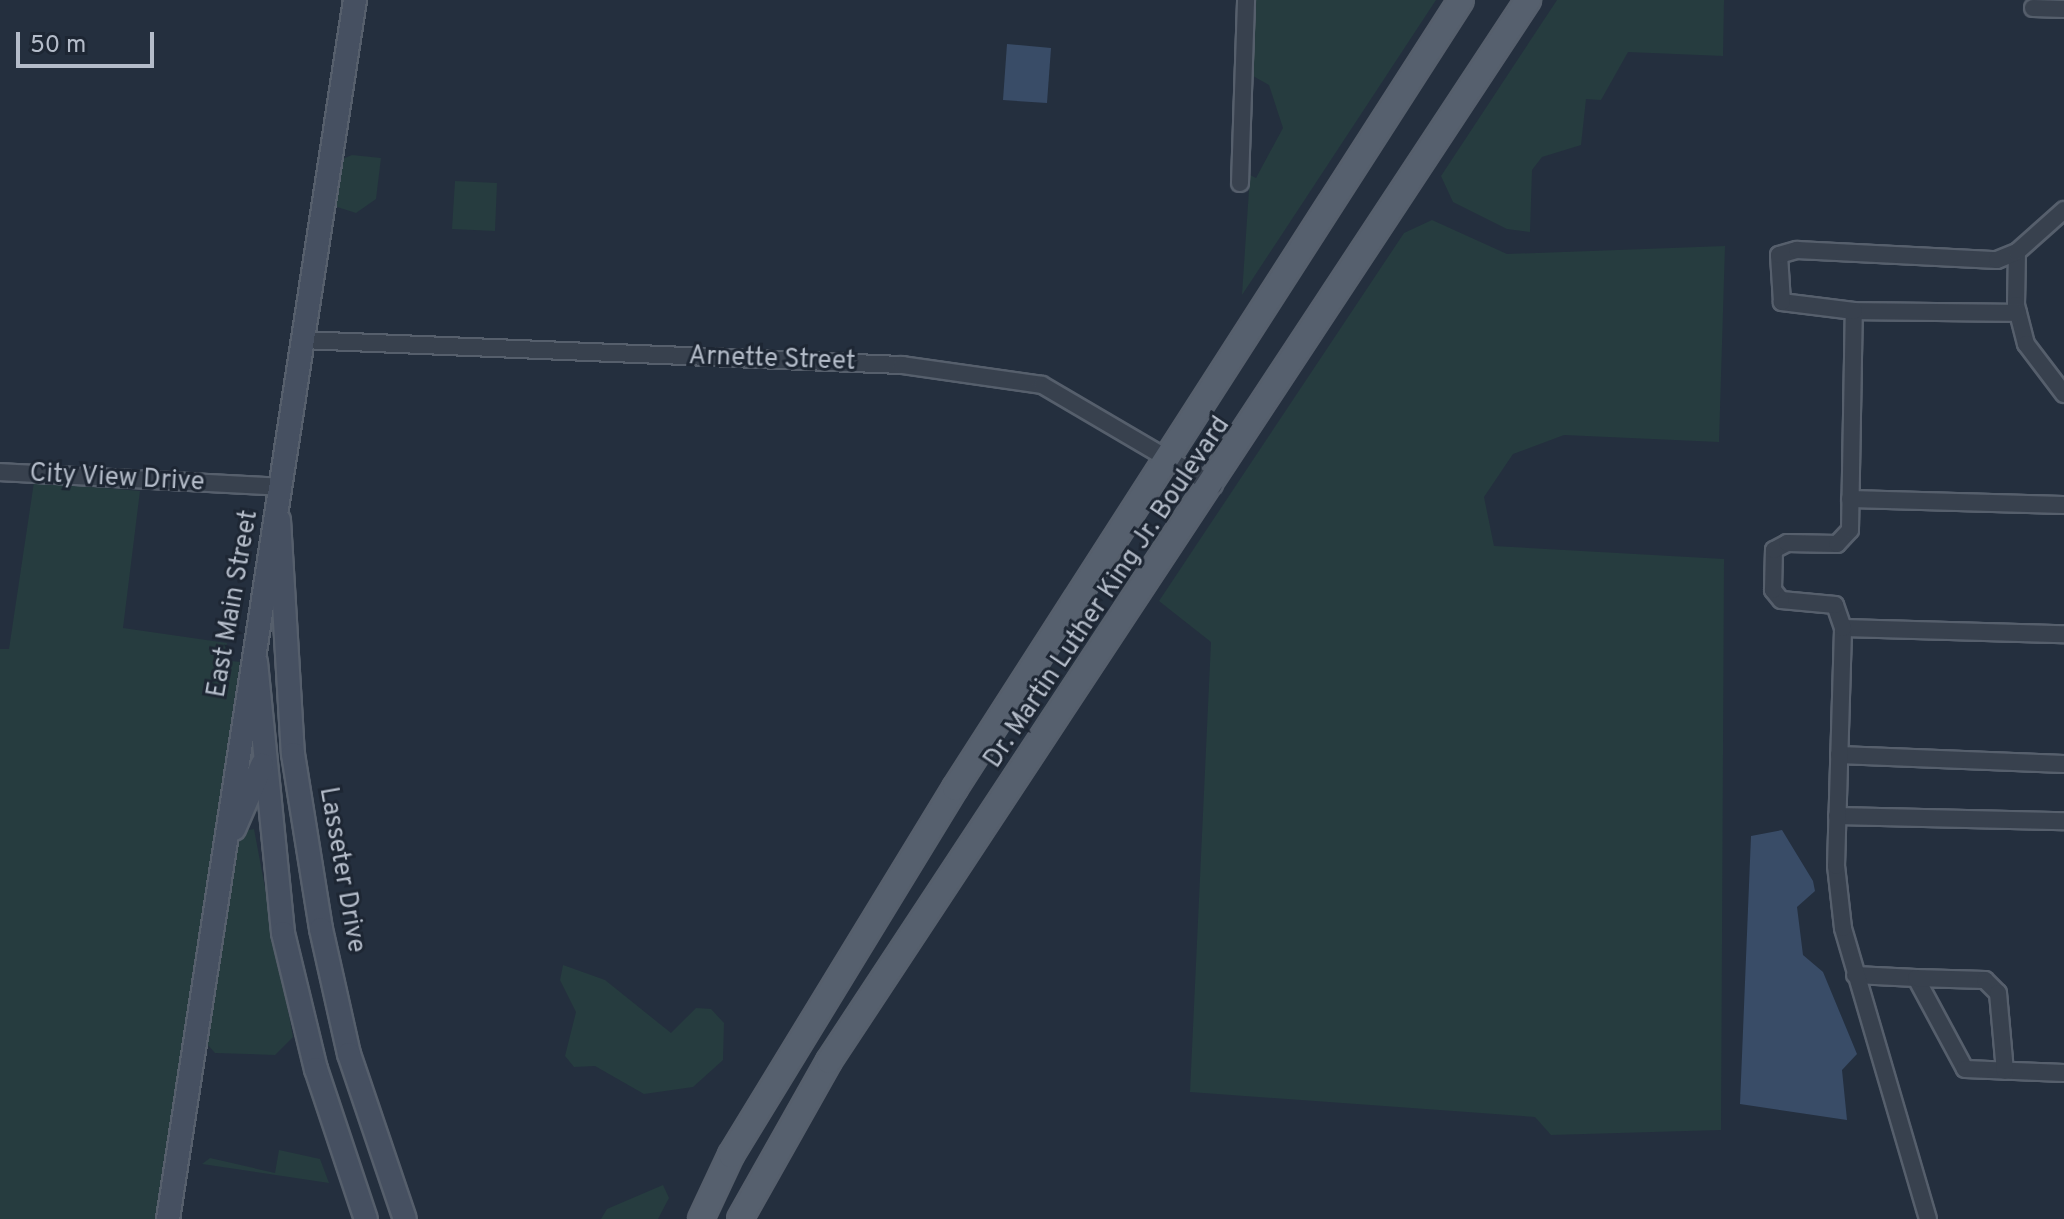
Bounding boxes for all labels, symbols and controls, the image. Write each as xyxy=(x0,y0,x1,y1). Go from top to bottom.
scale bar xyxy=(20,16,158,66)
text: 50 m xyxy=(30,31,86,61)
street label: Arnette Street xyxy=(688,341,856,379)
street label: Dr. Martin Luther King Jr. Boulevard xyxy=(978,411,1238,775)
street label: City View Drive xyxy=(28,459,206,499)
street label: East Main Street xyxy=(202,508,266,700)
street label: Lasseter Drive xyxy=(311,785,371,955)

